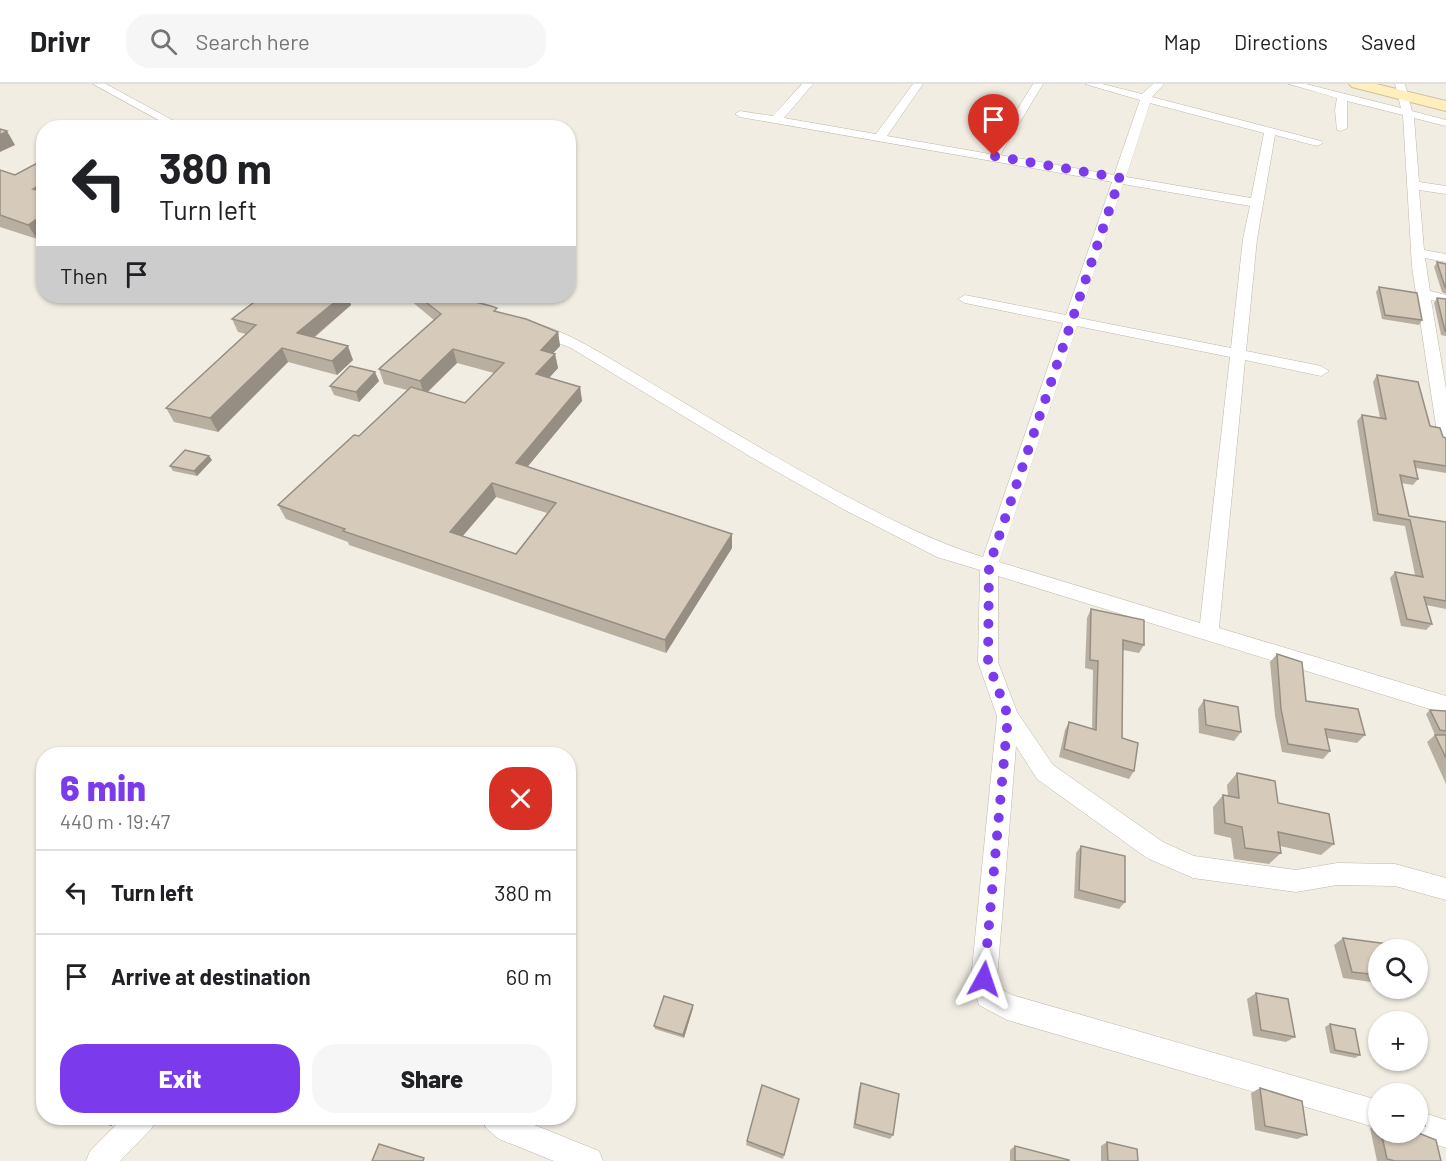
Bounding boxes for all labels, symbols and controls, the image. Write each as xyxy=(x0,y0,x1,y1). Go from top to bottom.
search box xyxy=(126,14,546,68)
text: Drivr xyxy=(30,24,90,58)
icon: search xyxy=(147,25,180,58)
text: Search here xyxy=(195,28,310,54)
text: Map xyxy=(1164,29,1201,54)
text: Directions xyxy=(1234,29,1328,54)
text: Saved xyxy=(1361,29,1416,54)
pin xyxy=(968,94,1019,156)
icon: arrive xyxy=(977,103,1010,136)
text: 380 m xyxy=(159,142,272,192)
icon: left xyxy=(60,144,138,222)
text: Turn left xyxy=(159,193,257,225)
icon: arrive xyxy=(120,258,153,291)
text: Then xyxy=(60,262,108,288)
text: 6 min xyxy=(60,765,146,808)
button: close xyxy=(489,767,552,830)
text: 440 m · 19:47 xyxy=(60,809,170,833)
icon: left xyxy=(60,876,93,909)
text: Turn left xyxy=(111,879,194,905)
text: 380 m xyxy=(494,879,552,905)
map controls xyxy=(1368,939,1428,1143)
button: search xyxy=(1368,939,1428,999)
position arrow xyxy=(952,947,1016,1011)
icon: arrive xyxy=(60,960,93,993)
text: Arrive at destination xyxy=(111,963,310,989)
text: 60 m xyxy=(506,963,552,989)
button: + xyxy=(1368,1011,1428,1071)
button: Exit xyxy=(60,1044,300,1113)
button: Share xyxy=(312,1044,552,1113)
button: − xyxy=(1368,1083,1428,1143)

